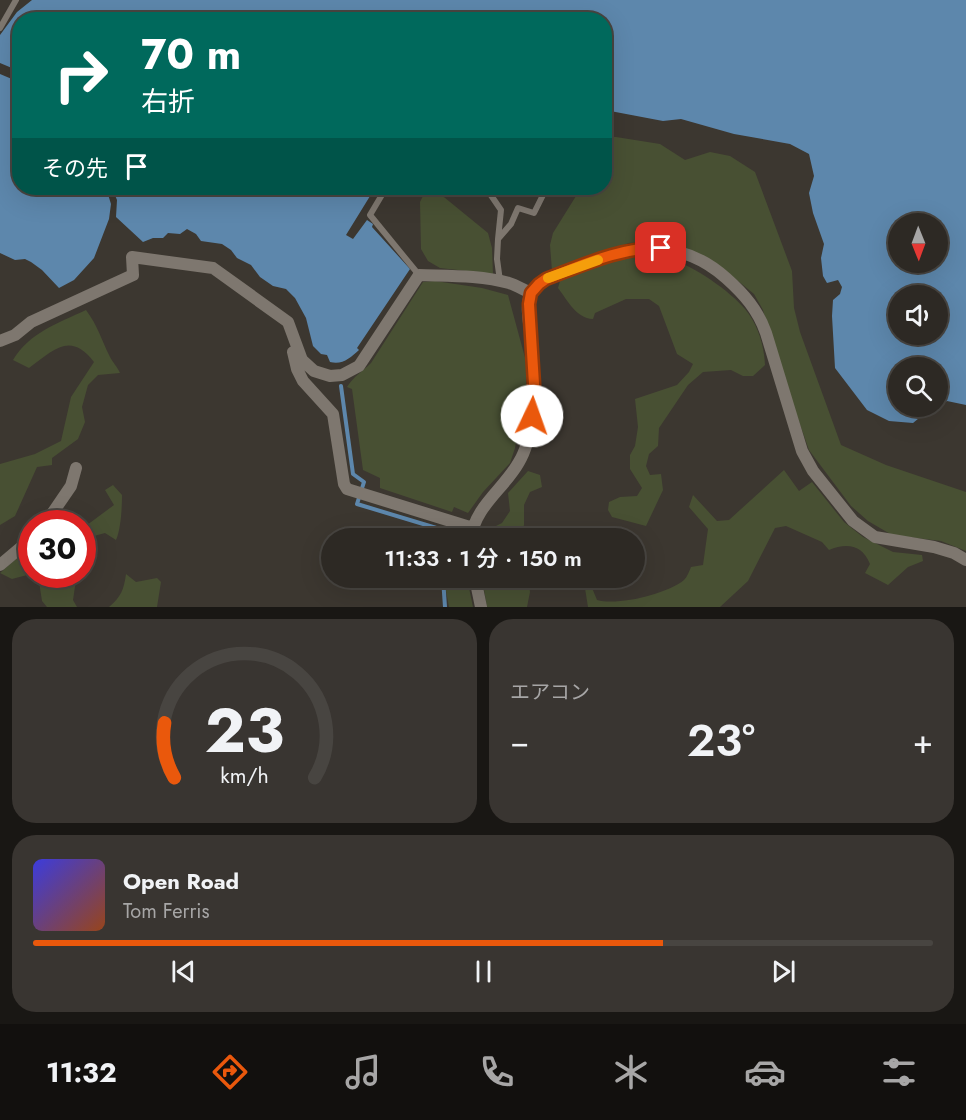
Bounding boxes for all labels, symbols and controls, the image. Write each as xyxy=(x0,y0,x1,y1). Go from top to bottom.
text: 70 m xyxy=(141,24,241,85)
icon: right xyxy=(42,36,120,114)
text: 右折 xyxy=(141,82,195,121)
icon: arrive xyxy=(120,150,153,183)
text: その先 xyxy=(42,152,108,184)
north arrow xyxy=(888,213,948,273)
map controls xyxy=(888,213,948,417)
pin xyxy=(635,222,686,273)
icon: arrive xyxy=(644,231,677,264)
button: sound xyxy=(888,285,948,345)
button: search xyxy=(888,357,948,417)
position arrow xyxy=(500,384,564,448)
speed limit sign: 30 xyxy=(18,510,96,588)
text: 11:33 · 1 分 · 150 m xyxy=(384,542,582,574)
text: エアコン xyxy=(510,678,590,707)
text: 23 xyxy=(205,685,284,775)
text: 23° xyxy=(687,708,755,773)
text: − xyxy=(510,718,529,765)
text: + xyxy=(913,718,933,765)
text: km/h xyxy=(220,760,269,791)
text: Open Road xyxy=(123,865,239,897)
text: Tom Ferris xyxy=(123,897,210,926)
icon: previous xyxy=(167,955,200,988)
icon: pause xyxy=(467,955,500,988)
icon: next xyxy=(767,955,800,988)
icon: directions xyxy=(209,1051,251,1093)
icon: music xyxy=(342,1051,384,1093)
icon: phone xyxy=(476,1051,518,1093)
icon: climate xyxy=(610,1051,652,1093)
icon: car xyxy=(744,1051,786,1093)
icon: filters xyxy=(878,1051,920,1093)
text: 11:32 xyxy=(46,1053,117,1092)

